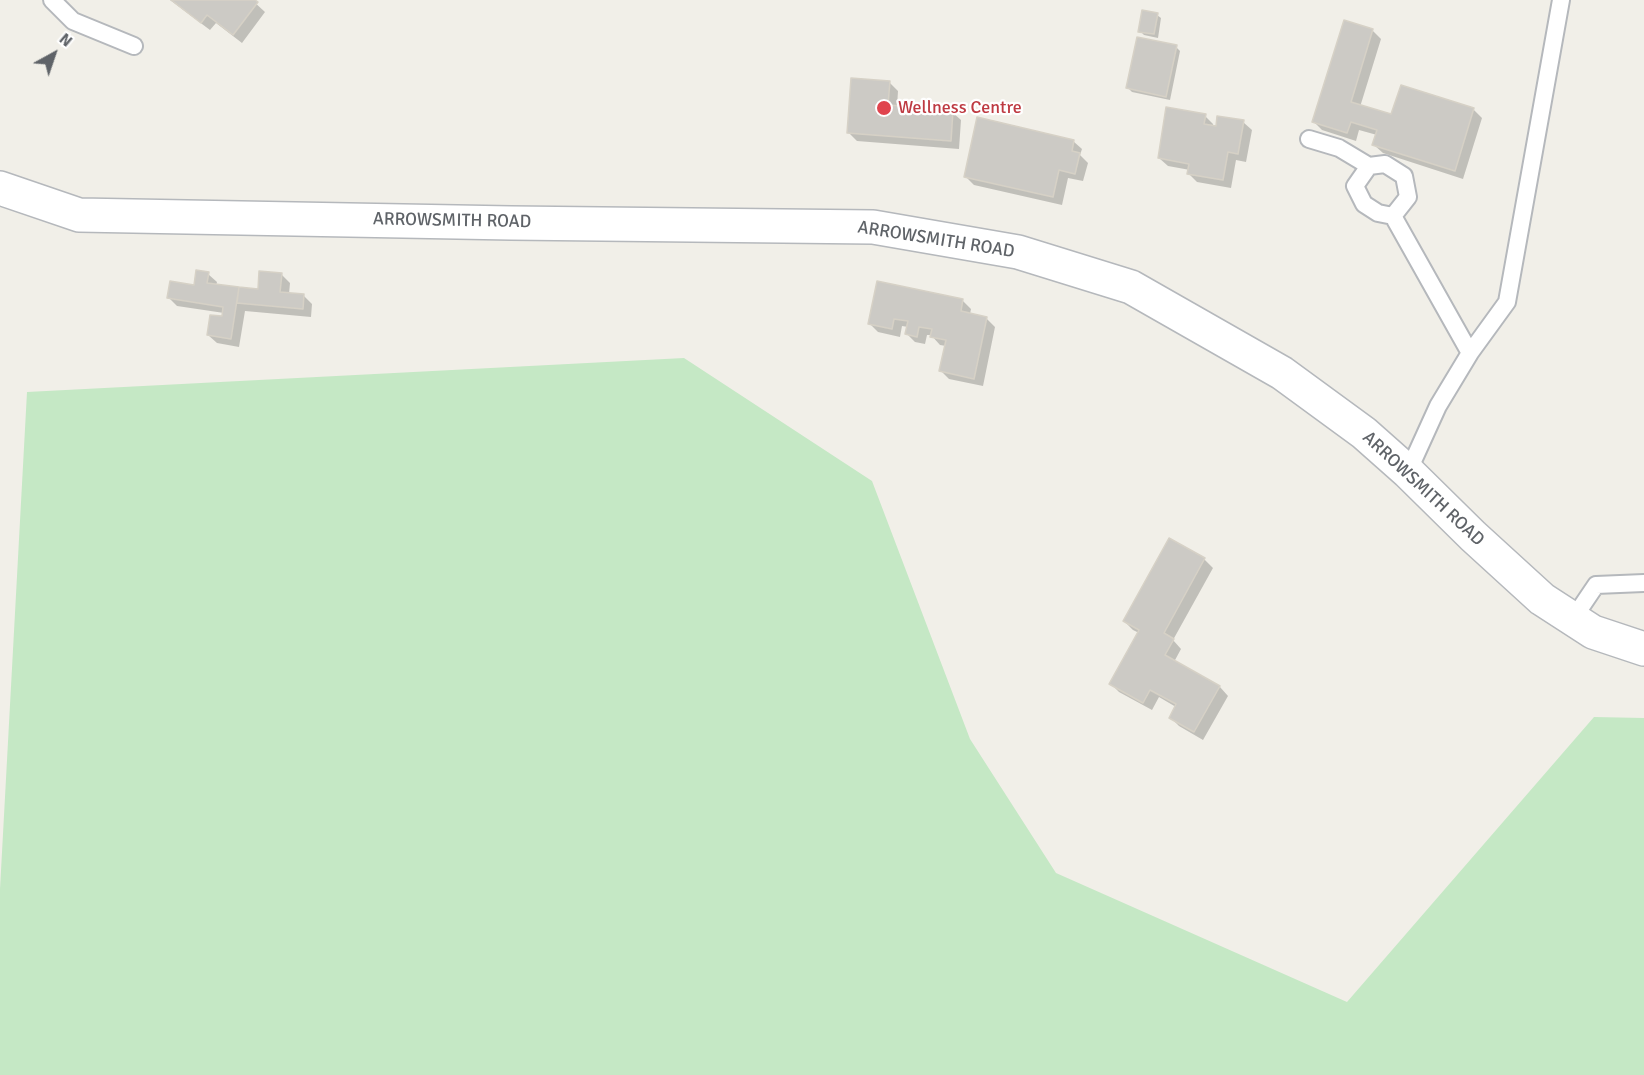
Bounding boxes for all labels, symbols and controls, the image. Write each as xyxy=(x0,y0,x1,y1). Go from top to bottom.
north arrow xyxy=(24,24,84,84)
text: N xyxy=(55,29,76,51)
place label: Wellness Centre xyxy=(898,97,1022,119)
marker: Wellness Centre xyxy=(875,99,893,117)
street label: ARROWSMITH ROAD xyxy=(373,209,531,233)
street label: ARROWSMITH ROAD xyxy=(856,217,1016,263)
street label: ARROWSMITH ROAD xyxy=(1358,427,1488,551)

